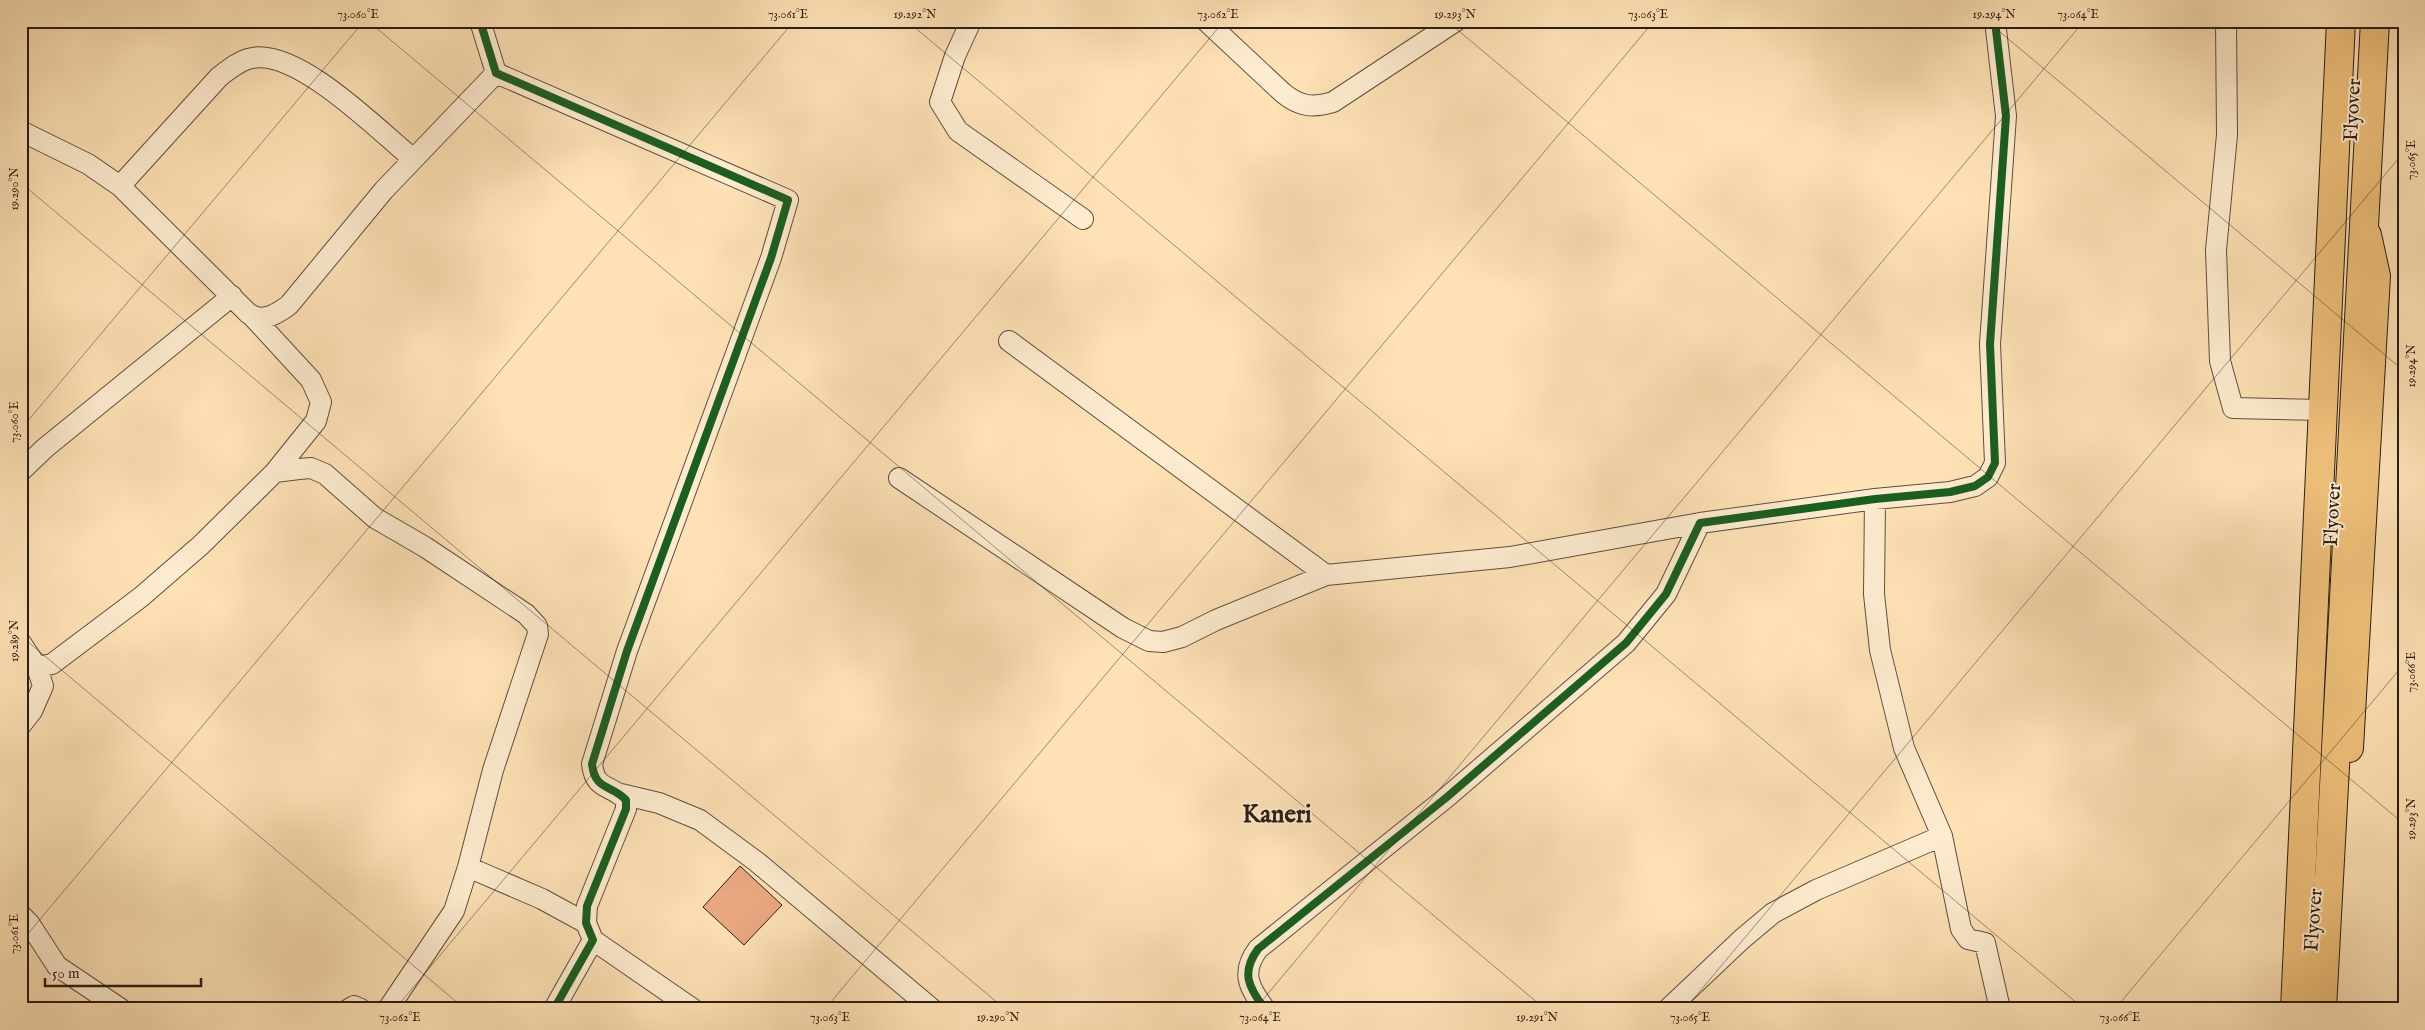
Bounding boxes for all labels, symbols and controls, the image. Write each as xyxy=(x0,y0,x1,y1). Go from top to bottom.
text: 73.060°E xyxy=(337,7,379,22)
text: 73.061°E xyxy=(768,7,808,22)
text: 19.292°N xyxy=(894,7,937,22)
text: 73.062°E xyxy=(1197,7,1239,22)
text: 19.293°N xyxy=(1434,7,1477,22)
text: 73.063°E xyxy=(1628,7,1668,22)
text: 19.294°N xyxy=(1972,7,2016,22)
text: 73.064°E xyxy=(2057,7,2099,22)
street label: Flyover xyxy=(2339,77,2367,142)
text: 73.065°E xyxy=(2404,140,2419,180)
text: 19.290°N xyxy=(7,167,22,211)
text: 19.294°N xyxy=(2404,344,2419,388)
text: 73.060°E xyxy=(7,401,22,443)
street label: Flyover xyxy=(2319,482,2347,547)
text: 19.289°N xyxy=(7,619,22,662)
text: 73.066°E xyxy=(2404,652,2419,692)
text: 19.293°N xyxy=(2404,797,2419,840)
district label: Kaneri xyxy=(1242,799,1312,831)
street label: Flyover xyxy=(2299,887,2329,952)
text: 73.061°E xyxy=(7,914,22,954)
scale bar xyxy=(45,955,201,987)
text: 50 m xyxy=(52,964,80,983)
text: 73.062°E xyxy=(379,1010,421,1025)
text: 73.063°E xyxy=(810,1010,850,1025)
text: 19.290°N xyxy=(976,1010,1020,1025)
text: 73.064°E xyxy=(1239,1010,1281,1025)
text: 19.291°N xyxy=(1516,1010,1559,1025)
text: 73.065°E xyxy=(1670,1010,1710,1025)
text: 73.066°E xyxy=(2100,1010,2140,1025)

